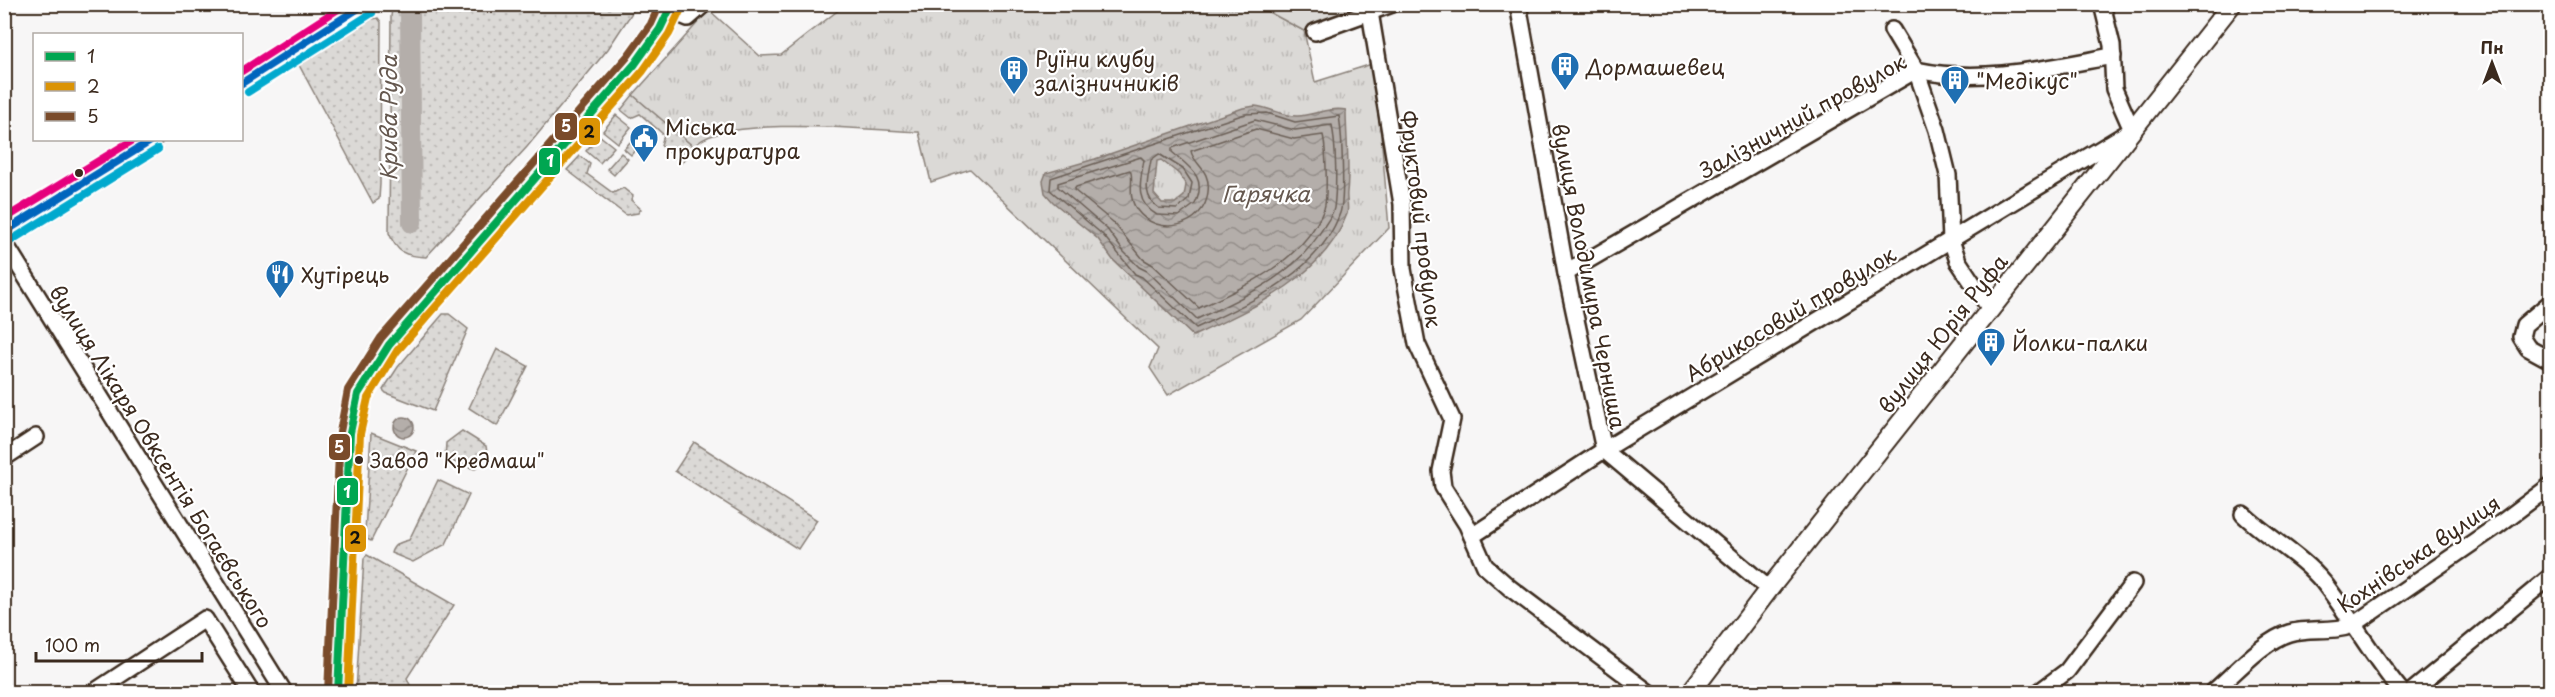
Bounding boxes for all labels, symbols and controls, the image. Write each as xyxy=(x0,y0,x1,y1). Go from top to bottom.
legend xyxy=(33,33,243,141)
north arrow xyxy=(2462,33,2522,93)
text: Пн xyxy=(2480,35,2504,59)
text: 1 xyxy=(87,42,95,69)
place label: Руїни клубу залізничників xyxy=(1034,42,1179,98)
street label: Залізничний провулок xyxy=(1692,44,1912,186)
building icon: Дормашевец xyxy=(1549,50,1581,92)
place label: Дормашевец xyxy=(1585,50,1725,82)
water label: Крива Руда xyxy=(371,54,404,181)
building icon: Руїни клубу залізничників xyxy=(998,54,1030,96)
building icon: "Медікус" xyxy=(1939,64,1971,106)
place label: "Медікус" xyxy=(1976,64,2078,96)
text: 2 xyxy=(87,72,100,99)
text: 5 xyxy=(87,102,99,129)
street label: Фруктовий провулок xyxy=(1393,109,1451,330)
place label: Міська прокуратура xyxy=(665,110,800,166)
line badge: 5 xyxy=(554,112,578,141)
text: 5 xyxy=(561,113,571,137)
line badge: 2 xyxy=(578,117,601,146)
text: 2 xyxy=(583,119,595,143)
street label: вулиця Володимира Черниша xyxy=(1545,121,1635,432)
public building icon: Міська прокуратура xyxy=(628,122,660,164)
line badge: 1 xyxy=(538,147,561,176)
text: 1 xyxy=(546,148,554,172)
unlabelled marker xyxy=(73,167,85,179)
water label: Гарячка xyxy=(1222,176,1311,209)
street label: Абрикосовий провулок xyxy=(1679,237,1902,389)
street label: вулиця Юрія Руфа xyxy=(1870,247,2014,419)
restaurant icon: Хутірець xyxy=(264,258,296,300)
place label: Хутірець xyxy=(301,258,389,290)
street label: вулиця Лікаря Овксентія Богаєвського xyxy=(43,278,281,634)
building icon: Йолки-палки xyxy=(1975,326,2007,368)
place label: Йолки-палки xyxy=(2012,326,2148,358)
line badge: 5 xyxy=(328,433,351,461)
text: 5 xyxy=(334,434,344,458)
place label: Завод "Кредмаш" xyxy=(370,445,545,475)
marker: Завод "Кредмаш" xyxy=(353,454,365,466)
line badge: 1 xyxy=(336,477,359,506)
text: 1 xyxy=(343,479,351,503)
street label: Кохнівська вулиця xyxy=(2330,486,2506,620)
line badge: 2 xyxy=(344,524,367,553)
text: 2 xyxy=(349,525,361,549)
scale bar xyxy=(36,625,202,663)
text: 100 m xyxy=(45,631,100,658)

